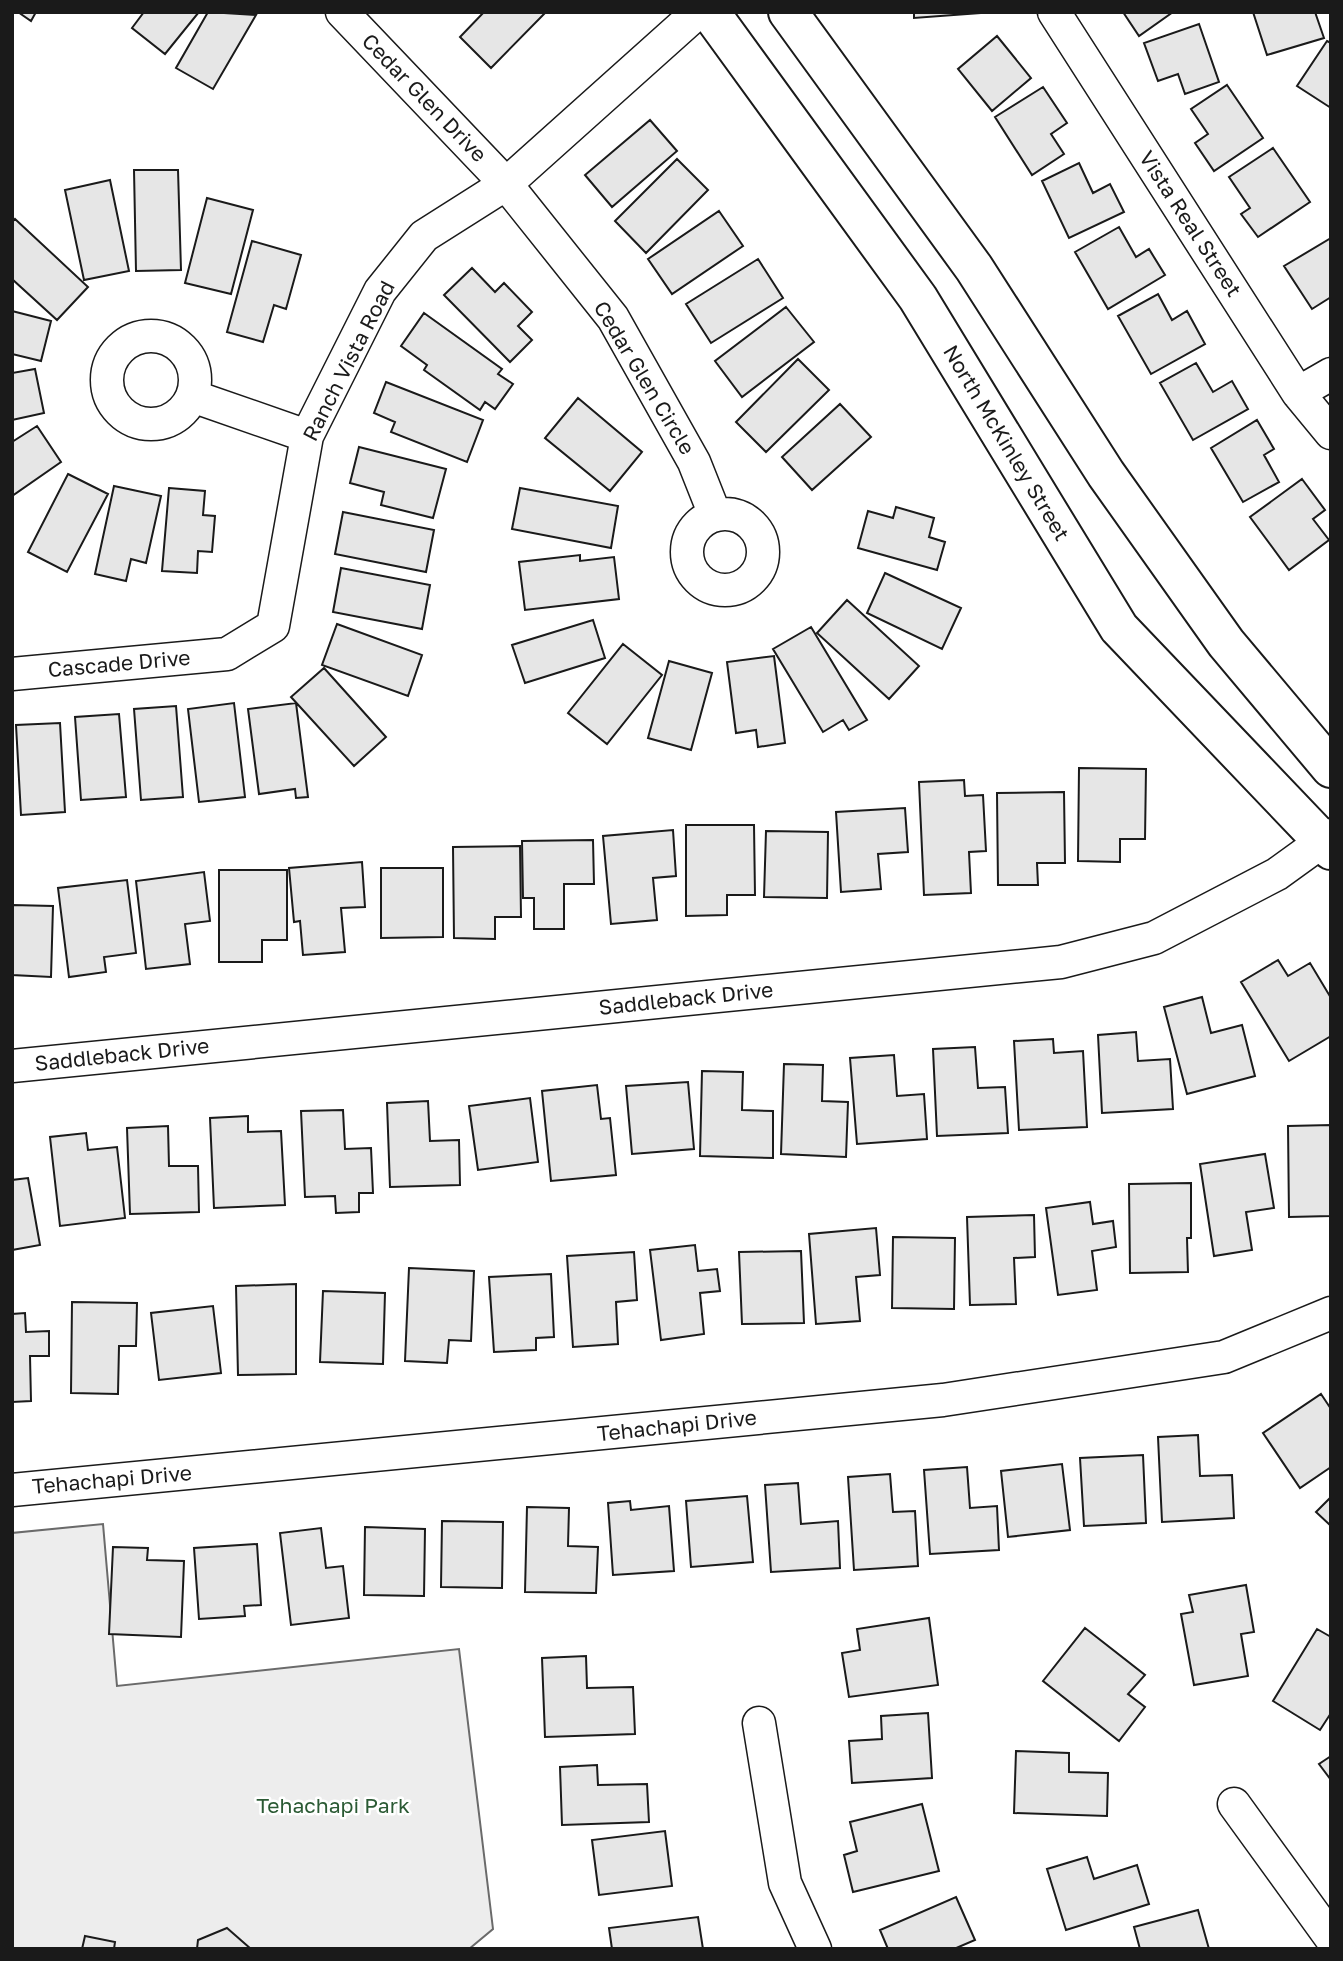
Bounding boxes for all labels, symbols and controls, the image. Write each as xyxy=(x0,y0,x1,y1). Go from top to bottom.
street label: Cedar Glen Drive xyxy=(357,28,493,167)
street label: Vista Real Street xyxy=(1134,146,1248,301)
street label: Ranch Vista Road xyxy=(297,276,400,445)
street label: Cedar Glen Circle xyxy=(589,296,701,459)
street label: North McKinley Street xyxy=(938,340,1076,545)
street label: Cascade Drive xyxy=(47,644,191,682)
street label: Saddleback Drive xyxy=(597,976,774,1020)
street label: Saddleback Drive xyxy=(33,1032,210,1076)
street label: Tehachapi Drive xyxy=(596,1404,758,1446)
street label: Tehachapi Drive xyxy=(31,1459,193,1499)
park label: Tehachapi Park xyxy=(256,1792,410,1818)

